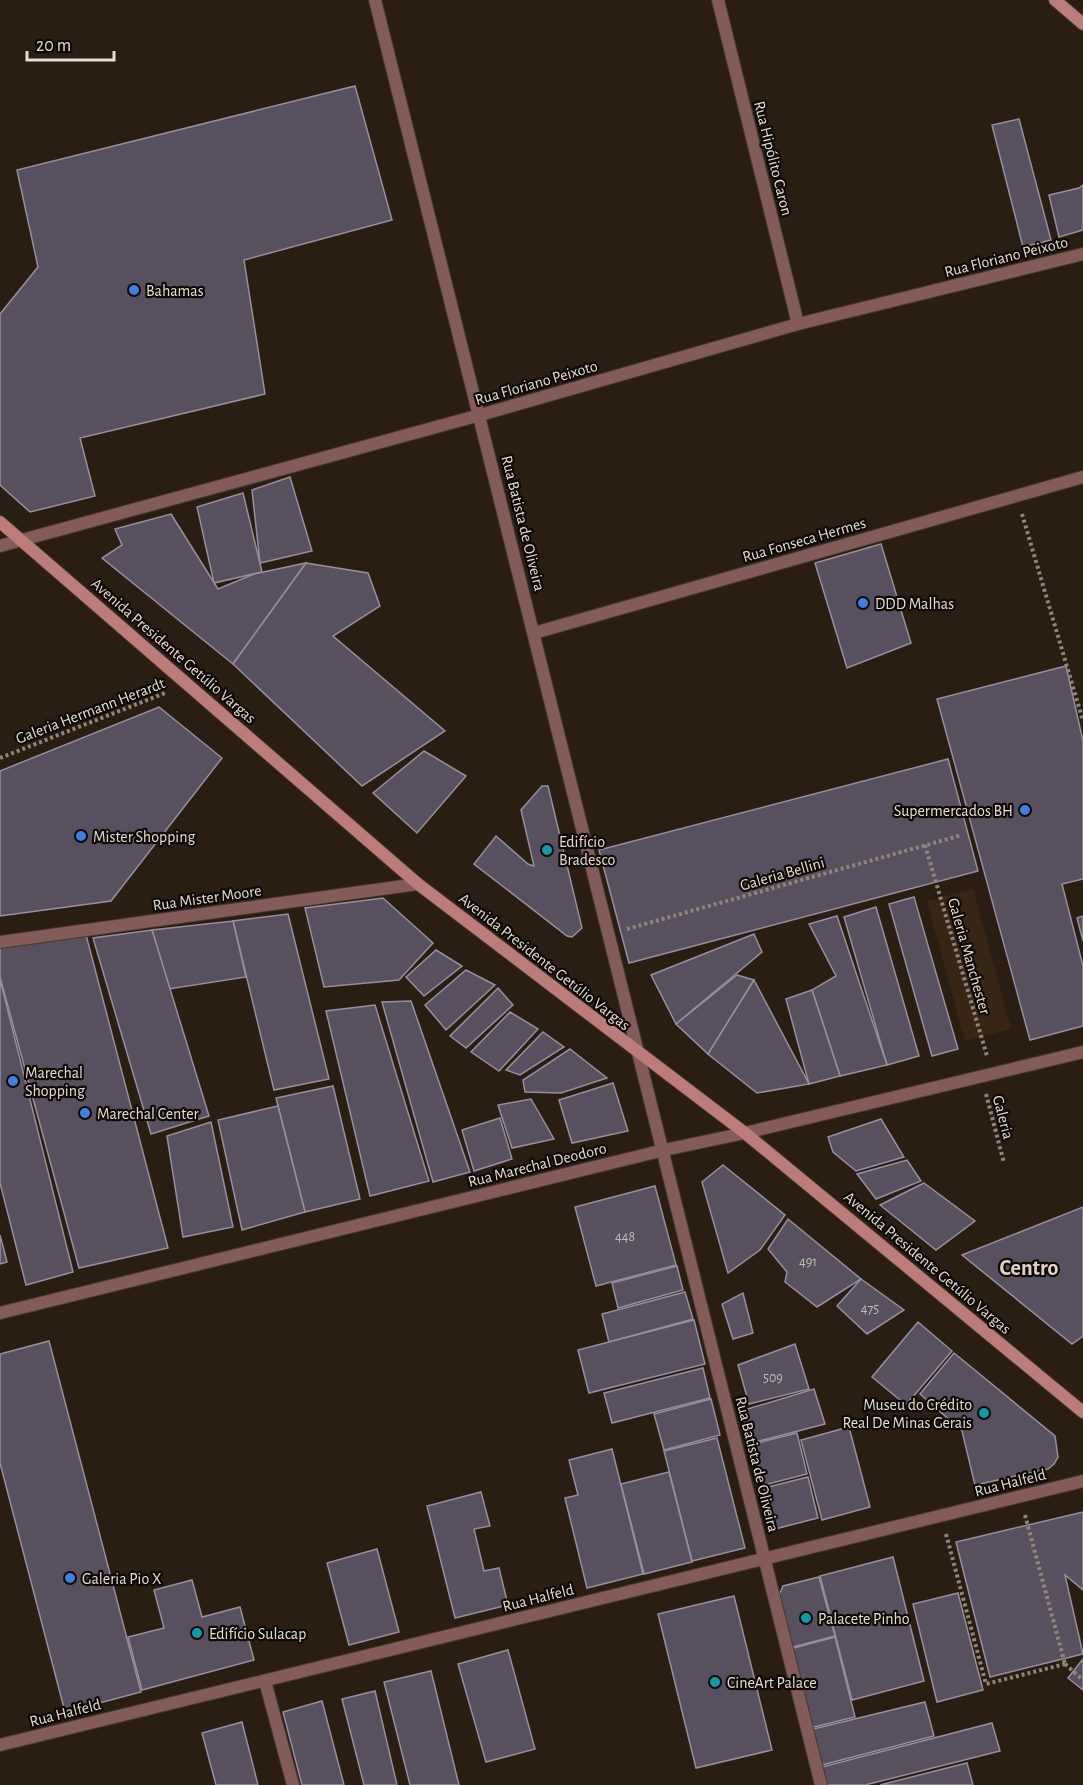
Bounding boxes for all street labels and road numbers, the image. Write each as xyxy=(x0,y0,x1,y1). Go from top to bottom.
street label: Rua Hipólito Caron xyxy=(751,99,795,217)
street label: Rua Floriano Peixoto xyxy=(943,234,1070,280)
street label: Rua Floriano Peixoto xyxy=(473,358,599,408)
street label: Rua Batista de Oliveira xyxy=(498,454,548,593)
street label: Rua Fonseca Hermes xyxy=(741,515,868,565)
street label: Avenida Presidente Getúlio Vargas xyxy=(88,575,259,726)
street label: Galeria Hermann Herardt xyxy=(14,675,167,747)
street label: Galeria Bellini xyxy=(738,854,826,894)
street label: Rua Mister Moore xyxy=(152,882,263,914)
street label: Avenida Presidente Getúlio Vargas xyxy=(456,890,633,1033)
street label: Galeria Manchester xyxy=(945,896,994,1017)
street label: Galeria xyxy=(990,1094,1017,1141)
street label: Rua Marechal Deodoro xyxy=(466,1140,608,1190)
street label: Avenida Presidente Getúlio Vargas xyxy=(841,1188,1014,1337)
street label: Rua Batista de Oliveira xyxy=(732,1395,782,1534)
street label: Rua Halfeld xyxy=(973,1466,1048,1500)
street label: Rua Halfeld xyxy=(501,1581,576,1615)
street label: Rua Halfeld xyxy=(28,1696,103,1730)

